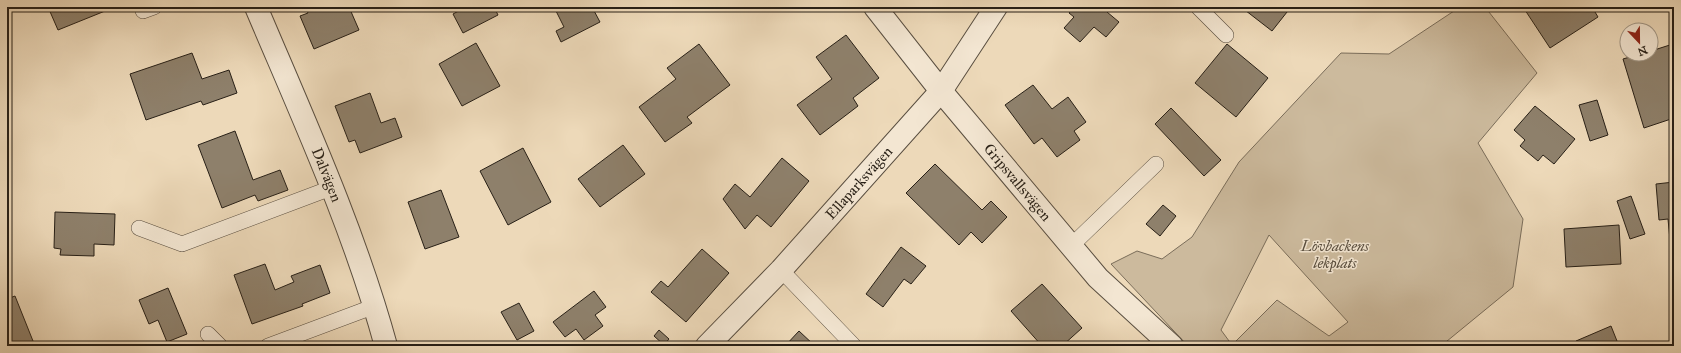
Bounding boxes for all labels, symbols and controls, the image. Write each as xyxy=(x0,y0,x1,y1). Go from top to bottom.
north arrow xyxy=(1619,22,1659,62)
text: N xyxy=(1635,43,1649,59)
street label: Gripsvallsvägen xyxy=(980,140,1055,225)
street label: Ellaparksvägen xyxy=(822,143,896,223)
street label: Dalvägen xyxy=(308,145,346,204)
park label: Lövbackens lekplats xyxy=(1300,237,1370,273)

